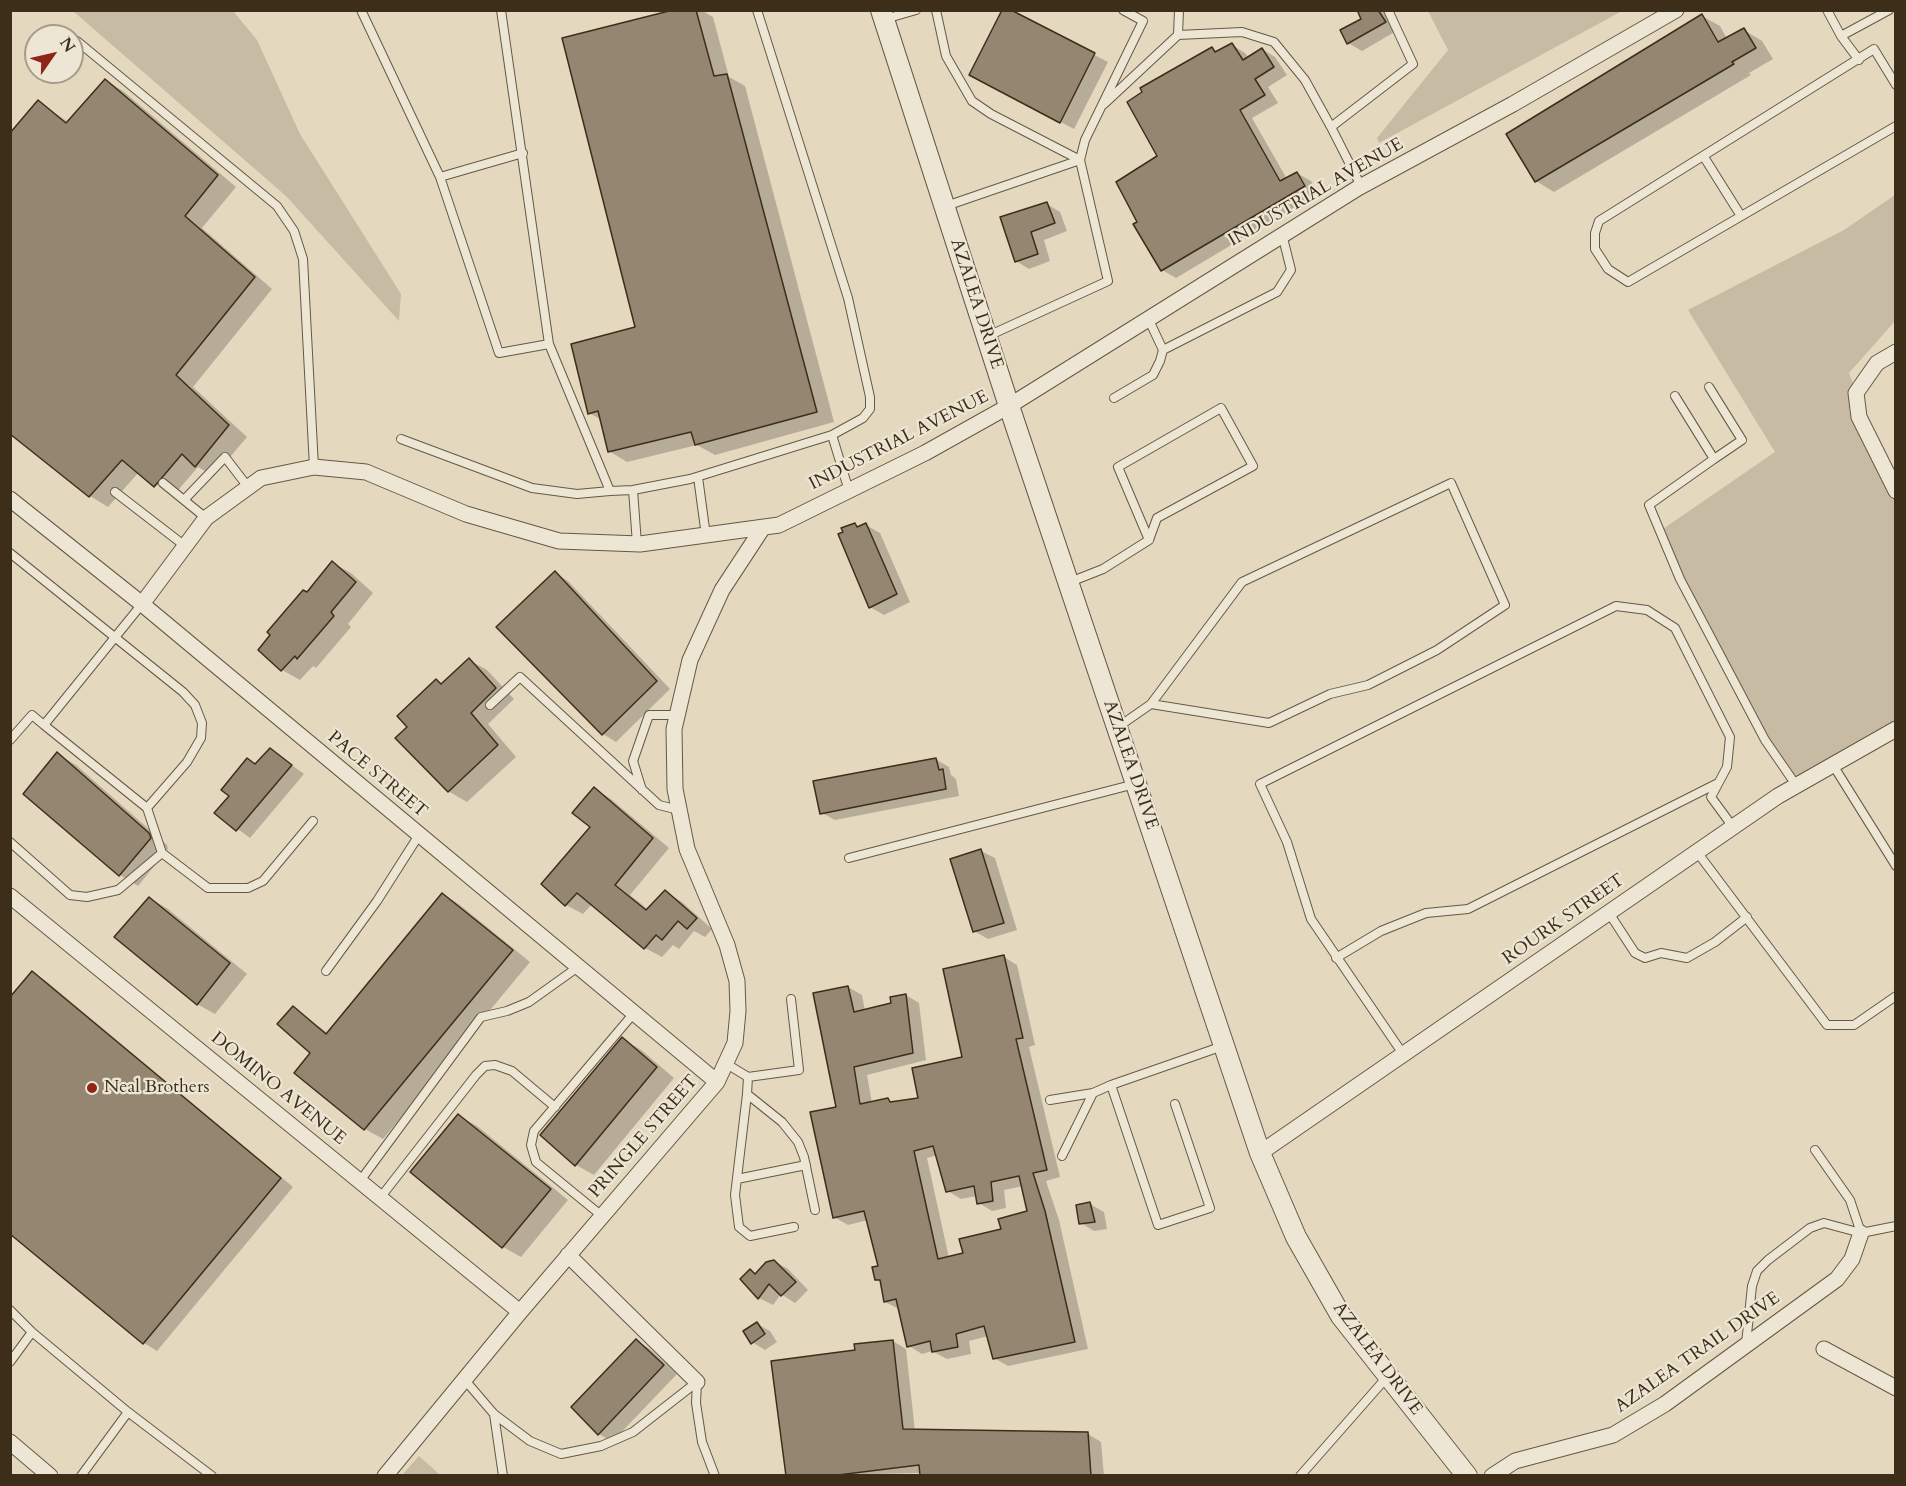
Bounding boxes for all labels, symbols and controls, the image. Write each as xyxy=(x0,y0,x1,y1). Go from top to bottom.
north arrow xyxy=(24,24,84,84)
text: N xyxy=(54,33,80,57)
street label: INDUSTRIAL AVENUE xyxy=(1225,134,1407,252)
street label: AZALEA DRIVE xyxy=(945,236,1007,372)
street label: INDUSTRIAL AVENUE xyxy=(806,386,992,496)
street label: AZALEA DRIVE xyxy=(1098,697,1162,833)
street label: PACE STREET xyxy=(323,727,431,823)
street label: ROURK STREET xyxy=(1499,870,1629,970)
street label: DOMINO AVENUE xyxy=(206,1028,350,1150)
street label: PRINGLE STREET xyxy=(585,1071,703,1203)
place label: Neal Brothers xyxy=(104,1077,210,1099)
marker: Neal Brothers xyxy=(85,1081,99,1095)
street label: AZALEA TRAIL DRIVE xyxy=(1612,1288,1784,1418)
street label: AZALEA DRIVE xyxy=(1328,1298,1426,1420)

